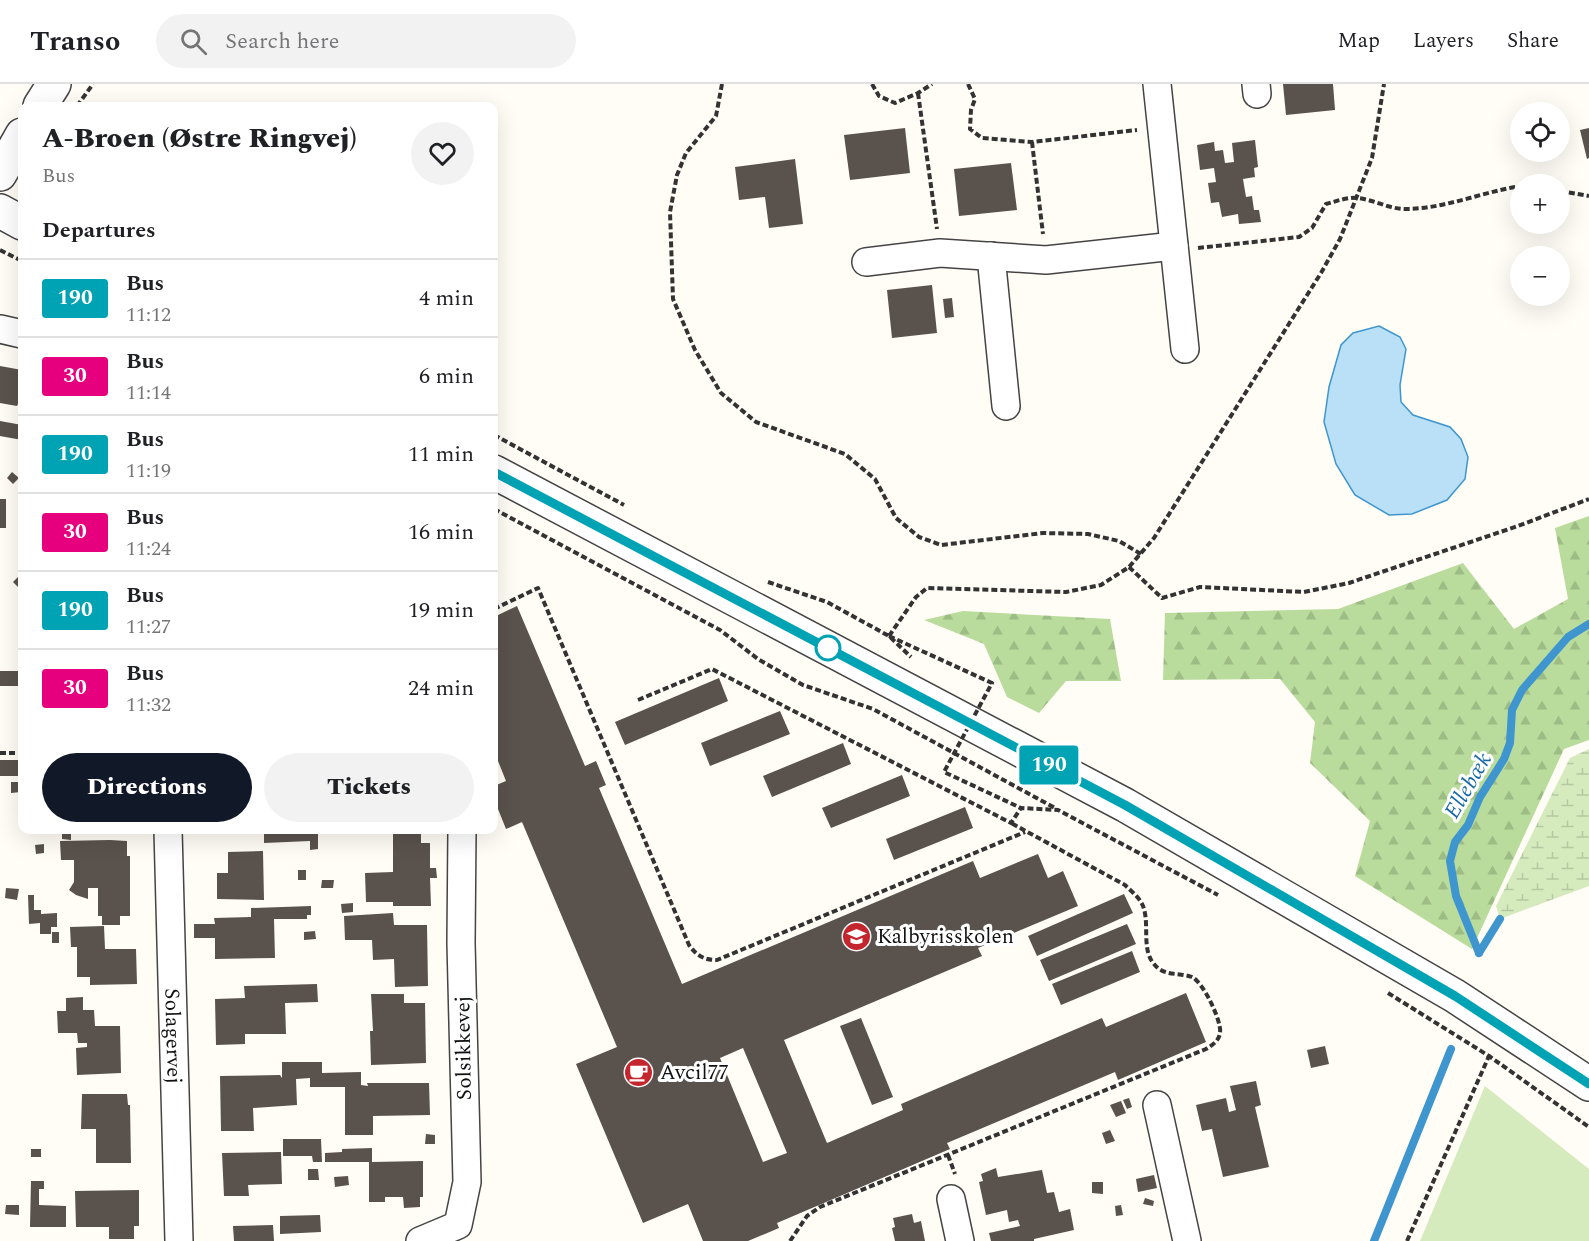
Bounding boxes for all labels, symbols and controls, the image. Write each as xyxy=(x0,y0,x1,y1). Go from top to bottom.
search box xyxy=(156,14,576,68)
text: Transo xyxy=(30,20,120,63)
icon: search xyxy=(177,25,210,58)
text: Search here xyxy=(225,25,339,58)
text: Map xyxy=(1338,25,1380,57)
text: Layers xyxy=(1413,25,1474,57)
text: Share xyxy=(1507,25,1559,57)
map controls xyxy=(1510,102,1570,306)
button: locate xyxy=(1510,102,1570,162)
text: A-Broen (Østre Ringvej) xyxy=(42,117,357,160)
button: heart xyxy=(411,122,474,185)
text: Bus xyxy=(42,161,75,191)
button: + xyxy=(1510,174,1570,234)
text: Departures xyxy=(42,214,156,247)
button: − xyxy=(1510,246,1570,306)
text: Bus xyxy=(126,267,164,300)
text: 190 xyxy=(57,282,93,314)
text: 4 min xyxy=(419,282,474,315)
text: 11:12 xyxy=(126,300,171,330)
text: Bus xyxy=(126,345,164,378)
text: 30 xyxy=(63,360,87,392)
text: 6 min xyxy=(419,360,474,393)
text: 11:14 xyxy=(126,378,171,408)
text: Bus xyxy=(126,423,164,456)
text: 190 xyxy=(57,438,93,470)
text: 11 min xyxy=(408,438,474,471)
text: 11:19 xyxy=(126,456,171,486)
text: Bus xyxy=(126,501,164,534)
text: 30 xyxy=(63,516,87,548)
text: 16 min xyxy=(408,516,474,549)
text: 11:24 xyxy=(126,534,171,564)
text: Bus xyxy=(126,579,164,612)
text: 190 xyxy=(57,594,93,626)
text: 19 min xyxy=(408,594,474,627)
text: 11:27 xyxy=(126,612,171,642)
unlabelled marker xyxy=(815,635,841,661)
text: Bus xyxy=(126,657,164,690)
text: 30 xyxy=(63,672,87,704)
text: 24 min xyxy=(408,672,474,705)
text: 11:32 xyxy=(126,690,171,720)
line badge: 190 xyxy=(1014,746,1084,784)
water label: Ellebæk xyxy=(1436,747,1500,825)
text: 190 xyxy=(1031,749,1067,781)
button: Directions xyxy=(42,753,252,822)
button: Tickets xyxy=(264,753,474,822)
school or university icon: Kalbyrisskolen xyxy=(840,920,872,952)
place label: Kalbyrisskolen xyxy=(877,921,1014,953)
street label: Solagervej xyxy=(155,988,190,1084)
street label: Solsikkevej xyxy=(447,995,481,1101)
cafe icon: Avcil77 xyxy=(623,1056,655,1088)
place label: Avcil77 xyxy=(660,1057,729,1089)

